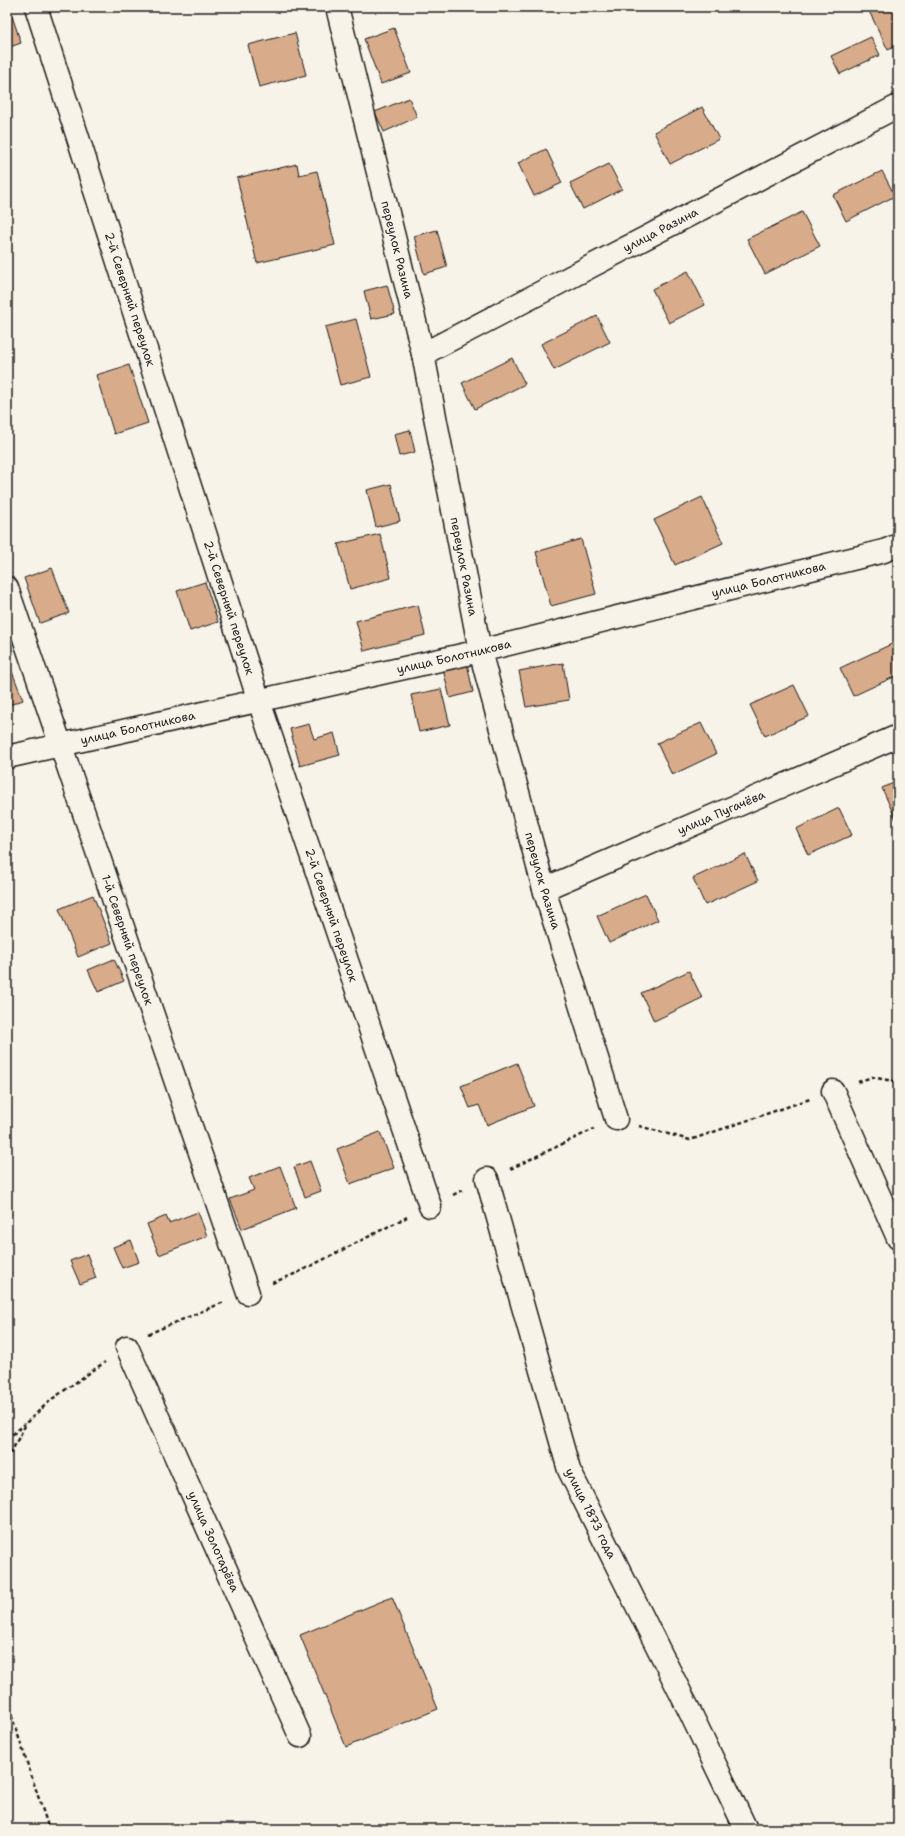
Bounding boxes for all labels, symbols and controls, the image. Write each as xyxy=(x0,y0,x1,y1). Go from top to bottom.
street label: переулок Разина xyxy=(377,199,417,301)
street label: улица Разина xyxy=(620,204,701,256)
street label: 2-й Северный переулок xyxy=(101,230,159,369)
street label: переулок Разина xyxy=(446,516,481,618)
street label: 2-й Северный переулок xyxy=(200,539,258,677)
street label: улица Болотникова xyxy=(710,558,828,601)
street label: улица Болотникова xyxy=(395,635,513,677)
street label: улица Болотникова xyxy=(79,707,197,748)
street label: улица Пугачёва xyxy=(675,786,768,838)
street label: переулок Разина xyxy=(521,830,564,932)
street label: 2-й Северный переулок xyxy=(301,846,362,985)
street label: 1-й Северный переулок xyxy=(98,873,157,1008)
street label: улица 1873 года xyxy=(561,1465,620,1562)
street label: улица Золотарёва xyxy=(184,1489,243,1595)

